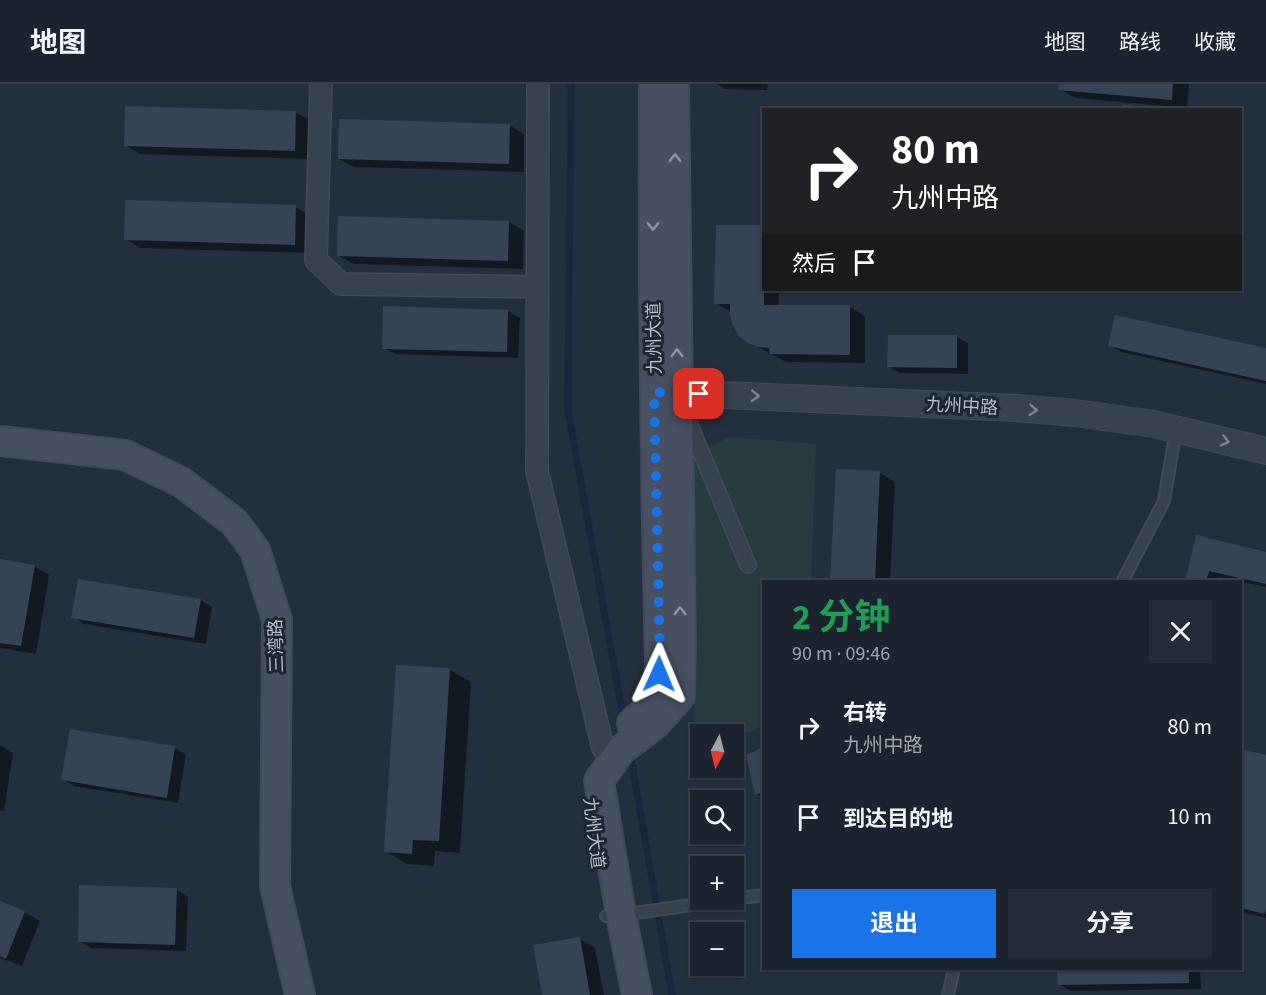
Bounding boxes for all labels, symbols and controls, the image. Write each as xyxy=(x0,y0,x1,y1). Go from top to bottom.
text: 地图 xyxy=(30,23,86,63)
text: 地图 xyxy=(1044,27,1086,57)
text: 路线 xyxy=(1119,27,1161,57)
text: 收藏 xyxy=(1194,27,1236,57)
text: 80 m xyxy=(891,120,980,180)
icon: right xyxy=(792,132,870,210)
one-way arrow xyxy=(669,154,681,163)
text: 九州中路 xyxy=(891,179,999,218)
one-way arrow xyxy=(647,222,659,231)
icon: arrive xyxy=(848,246,881,279)
text: 然后 xyxy=(792,248,836,280)
street label: 九州大道 xyxy=(641,302,668,374)
one-way arrow xyxy=(671,349,683,358)
pin xyxy=(673,368,724,419)
icon: arrive xyxy=(682,377,715,410)
one-way arrow xyxy=(750,390,759,403)
street label: 九州中路 xyxy=(925,392,999,421)
one-way arrow xyxy=(1029,403,1038,416)
one-way arrow xyxy=(1220,434,1230,447)
text: 2 分钟 xyxy=(792,592,890,643)
button: close xyxy=(1149,600,1212,663)
one-way arrow xyxy=(674,607,686,616)
street label: 三湾路 xyxy=(263,619,290,673)
text: 90 m · 09:46 xyxy=(792,640,890,668)
position arrow xyxy=(627,642,691,706)
text: 右转 xyxy=(843,697,887,729)
icon: right xyxy=(792,711,825,744)
text: 80 m xyxy=(1167,711,1212,743)
north arrow xyxy=(690,724,744,778)
map controls xyxy=(690,724,744,976)
text: 九州中路 xyxy=(843,732,923,760)
button: search xyxy=(690,790,744,844)
street label: 九州大道 xyxy=(577,796,610,870)
icon: arrive xyxy=(792,801,825,834)
text: 10 m xyxy=(1167,801,1212,833)
text: 到达目的地 xyxy=(843,803,953,835)
button: + xyxy=(690,856,744,910)
button: 退出 xyxy=(792,889,996,958)
button: 分享 xyxy=(1008,889,1212,958)
button: − xyxy=(690,922,744,976)

